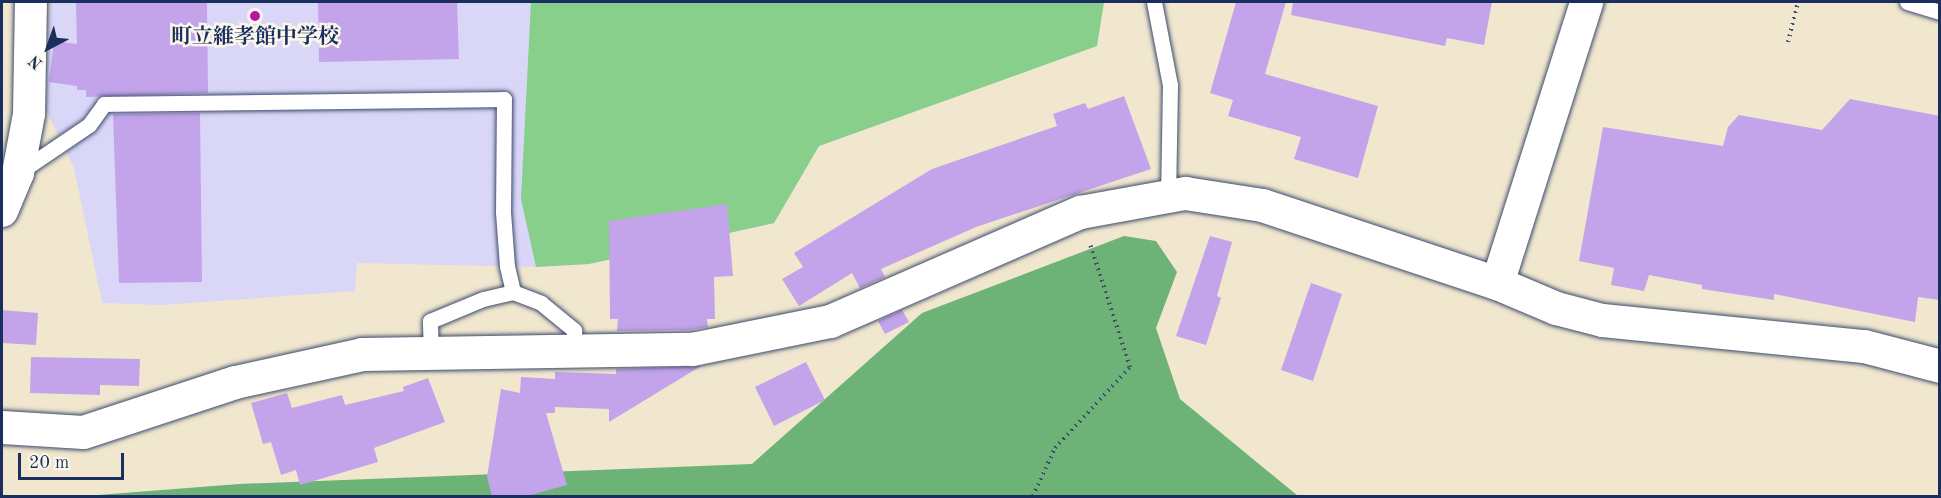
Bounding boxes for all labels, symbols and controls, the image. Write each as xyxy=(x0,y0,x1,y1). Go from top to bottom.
marker: 町立維孝館中学校 xyxy=(248,9,262,23)
north arrow xyxy=(18,18,78,78)
place label: 町立維孝館中学校 xyxy=(171,25,339,51)
text: N xyxy=(26,52,46,72)
scale bar xyxy=(21,441,128,479)
text: 20 m xyxy=(29,454,69,472)

